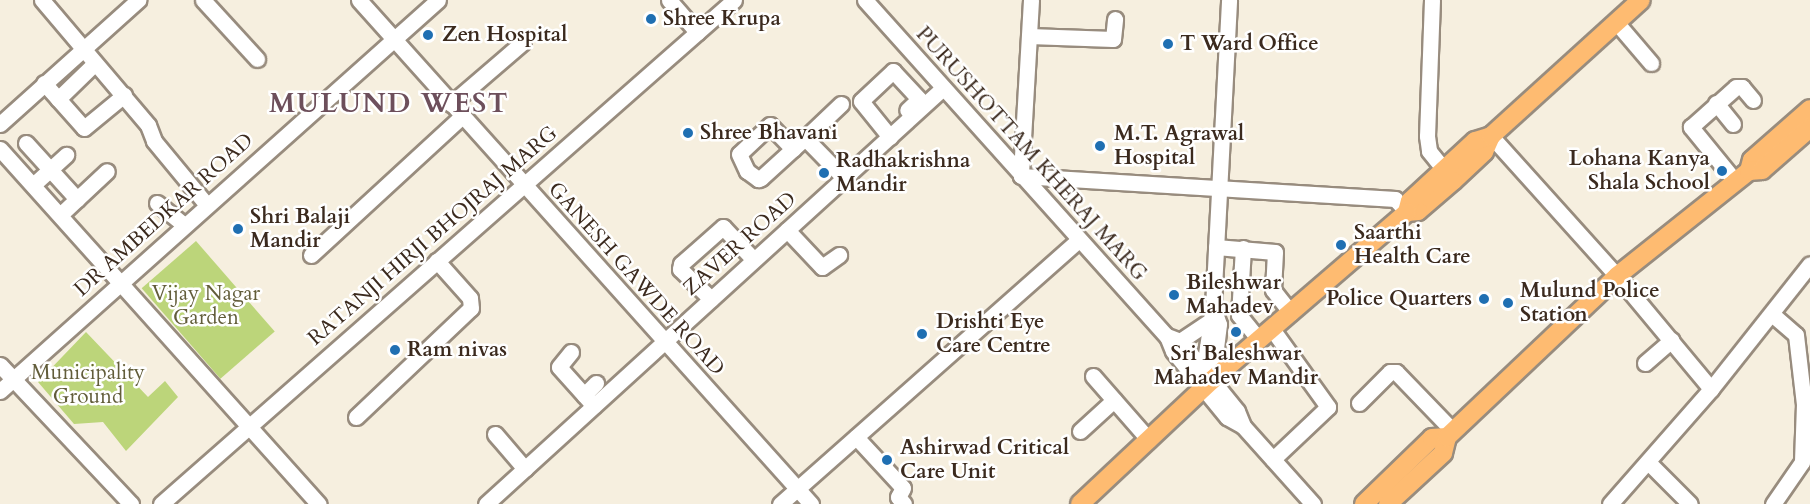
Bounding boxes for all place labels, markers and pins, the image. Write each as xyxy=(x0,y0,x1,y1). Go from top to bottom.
place label: Shree Krupa xyxy=(663,6,781,32)
marker: Shree Krupa xyxy=(644,12,658,26)
place label: Zen Hospital xyxy=(442,22,567,48)
marker: Zen Hospital xyxy=(419,26,437,44)
place label: T Ward Office xyxy=(1180,31,1319,57)
marker: T Ward Office xyxy=(1161,37,1175,51)
place label: Shree Bhavani xyxy=(700,120,838,146)
place label: M.T. Agrawal Hospital xyxy=(1114,121,1244,171)
marker: Shree Bhavani xyxy=(681,126,695,140)
marker: M.T. Agrawal Hospital xyxy=(1091,137,1109,155)
place label: Lohana Kanya Shala School xyxy=(1569,146,1710,196)
place label: Radhakrishna Mandir xyxy=(836,148,970,198)
marker: Lohana Kanya Shala School xyxy=(1715,164,1729,178)
marker: Radhakrishna Mandir xyxy=(817,166,831,180)
place label: Shri Balaji Mandir xyxy=(250,204,350,254)
place label: Saarthi Health Care xyxy=(1354,220,1471,270)
marker: Shri Balaji Mandir xyxy=(231,222,245,236)
marker: Saarthi Health Care xyxy=(1332,236,1350,254)
place label: Bileshwar Mahadev xyxy=(1186,270,1281,320)
place label: Mulund Police Station xyxy=(1520,278,1660,328)
place label: Police Quarters xyxy=(1326,286,1472,312)
marker: Bileshwar Mahadev xyxy=(1167,288,1181,302)
marker: Police Quarters xyxy=(1477,292,1491,306)
marker: Mulund Police Station xyxy=(1501,296,1515,310)
place label: Drishti Eye Care Centre xyxy=(936,309,1051,359)
marker: Drishti Eye Care Centre xyxy=(913,325,931,343)
marker: Sri Baleshwar Mahadev Mandir xyxy=(1229,325,1243,339)
place label: Ram nivas xyxy=(407,337,507,363)
place label: Sri Baleshwar Mahadev Mandir xyxy=(1154,341,1318,391)
marker: Ram nivas xyxy=(388,343,402,357)
place label: Ashirwad Critical Care Unit xyxy=(900,435,1069,485)
marker: Ashirwad Critical Care Unit xyxy=(878,451,896,469)

